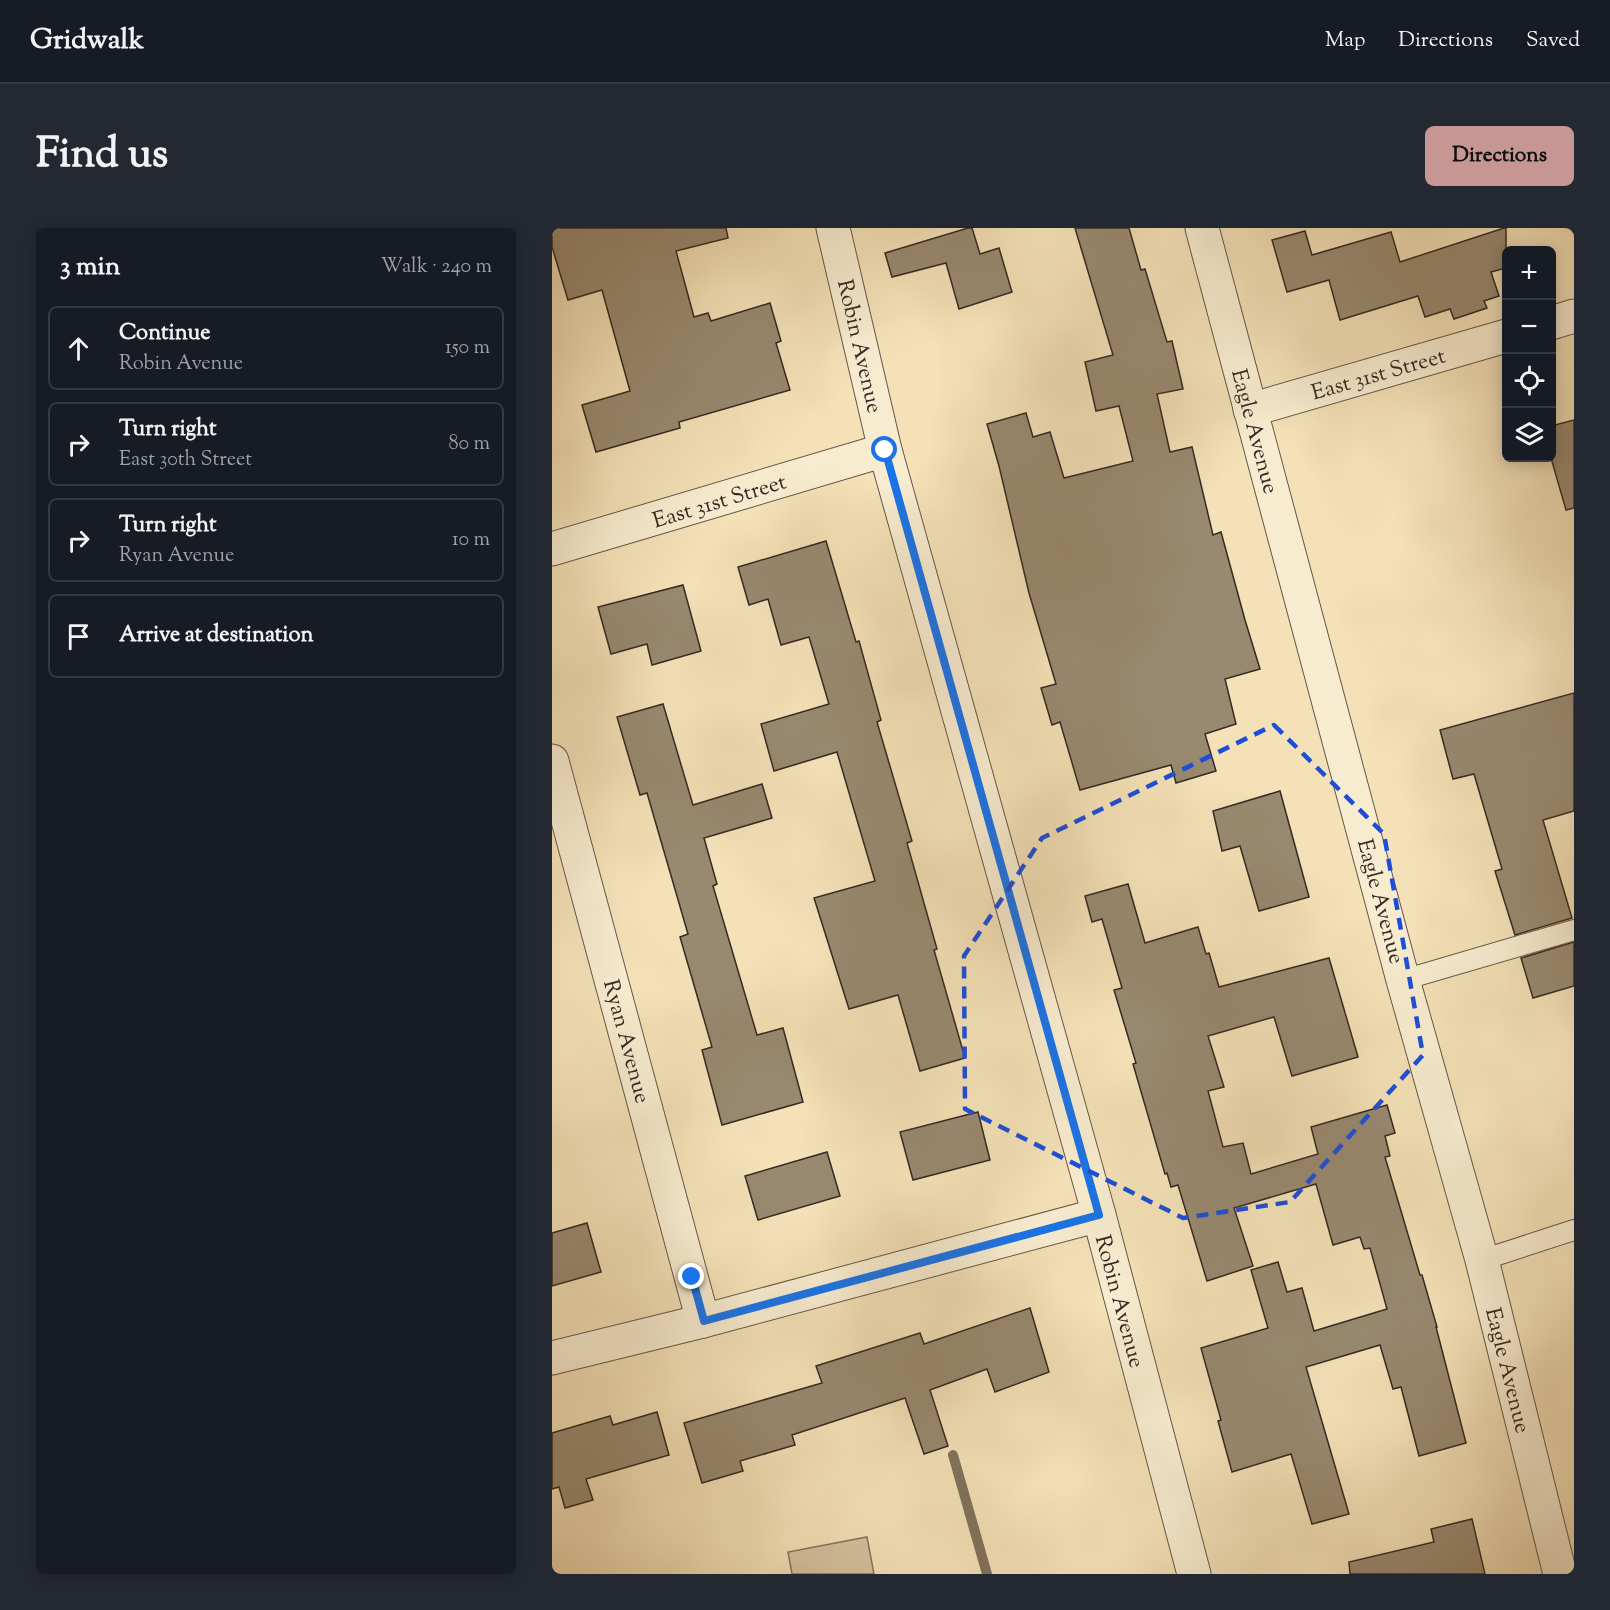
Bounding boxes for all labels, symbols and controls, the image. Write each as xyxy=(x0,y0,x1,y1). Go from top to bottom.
text: Gridwalk xyxy=(30,21,144,61)
text: Map xyxy=(1325,26,1365,56)
text: Directions xyxy=(1398,26,1493,56)
text: Saved xyxy=(1526,26,1580,56)
text: Find us xyxy=(36,126,168,186)
button: Directions xyxy=(1425,126,1574,186)
map controls xyxy=(1502,246,1556,462)
button: + xyxy=(1502,246,1556,300)
text: 3 min xyxy=(60,249,120,286)
text: Walk · 240 m xyxy=(381,253,492,282)
street label: Robin Avenue xyxy=(827,277,889,417)
button: − xyxy=(1502,300,1556,354)
text: Continue xyxy=(119,318,210,350)
icon: ahead xyxy=(62,332,95,365)
text: 150 m xyxy=(445,334,490,363)
street label: East 31st Street xyxy=(1308,341,1450,410)
text: Robin Avenue xyxy=(119,350,243,379)
button: locate xyxy=(1502,354,1556,408)
street label: Eagle Avenue xyxy=(1221,366,1285,498)
button: layers xyxy=(1502,408,1556,462)
text: Turn right xyxy=(119,414,216,446)
icon: right xyxy=(62,428,95,461)
text: 80 m xyxy=(449,430,490,459)
route start xyxy=(871,436,897,462)
text: East 30th Street xyxy=(119,446,252,475)
street label: East 31st Street xyxy=(649,467,791,538)
text: Turn right xyxy=(119,510,216,542)
icon: right xyxy=(62,524,95,557)
text: 10 m xyxy=(452,526,490,555)
text: Ryan Avenue xyxy=(119,542,234,571)
icon: arrive xyxy=(62,620,95,653)
text: Arrive at destination xyxy=(119,620,314,652)
street label: Eagle Avenue xyxy=(1347,836,1411,968)
street label: Ryan Avenue xyxy=(593,976,657,1107)
street label: Robin Avenue xyxy=(1085,1232,1151,1372)
route end xyxy=(678,1263,704,1289)
street label: Eagle Avenue xyxy=(1475,1305,1537,1437)

